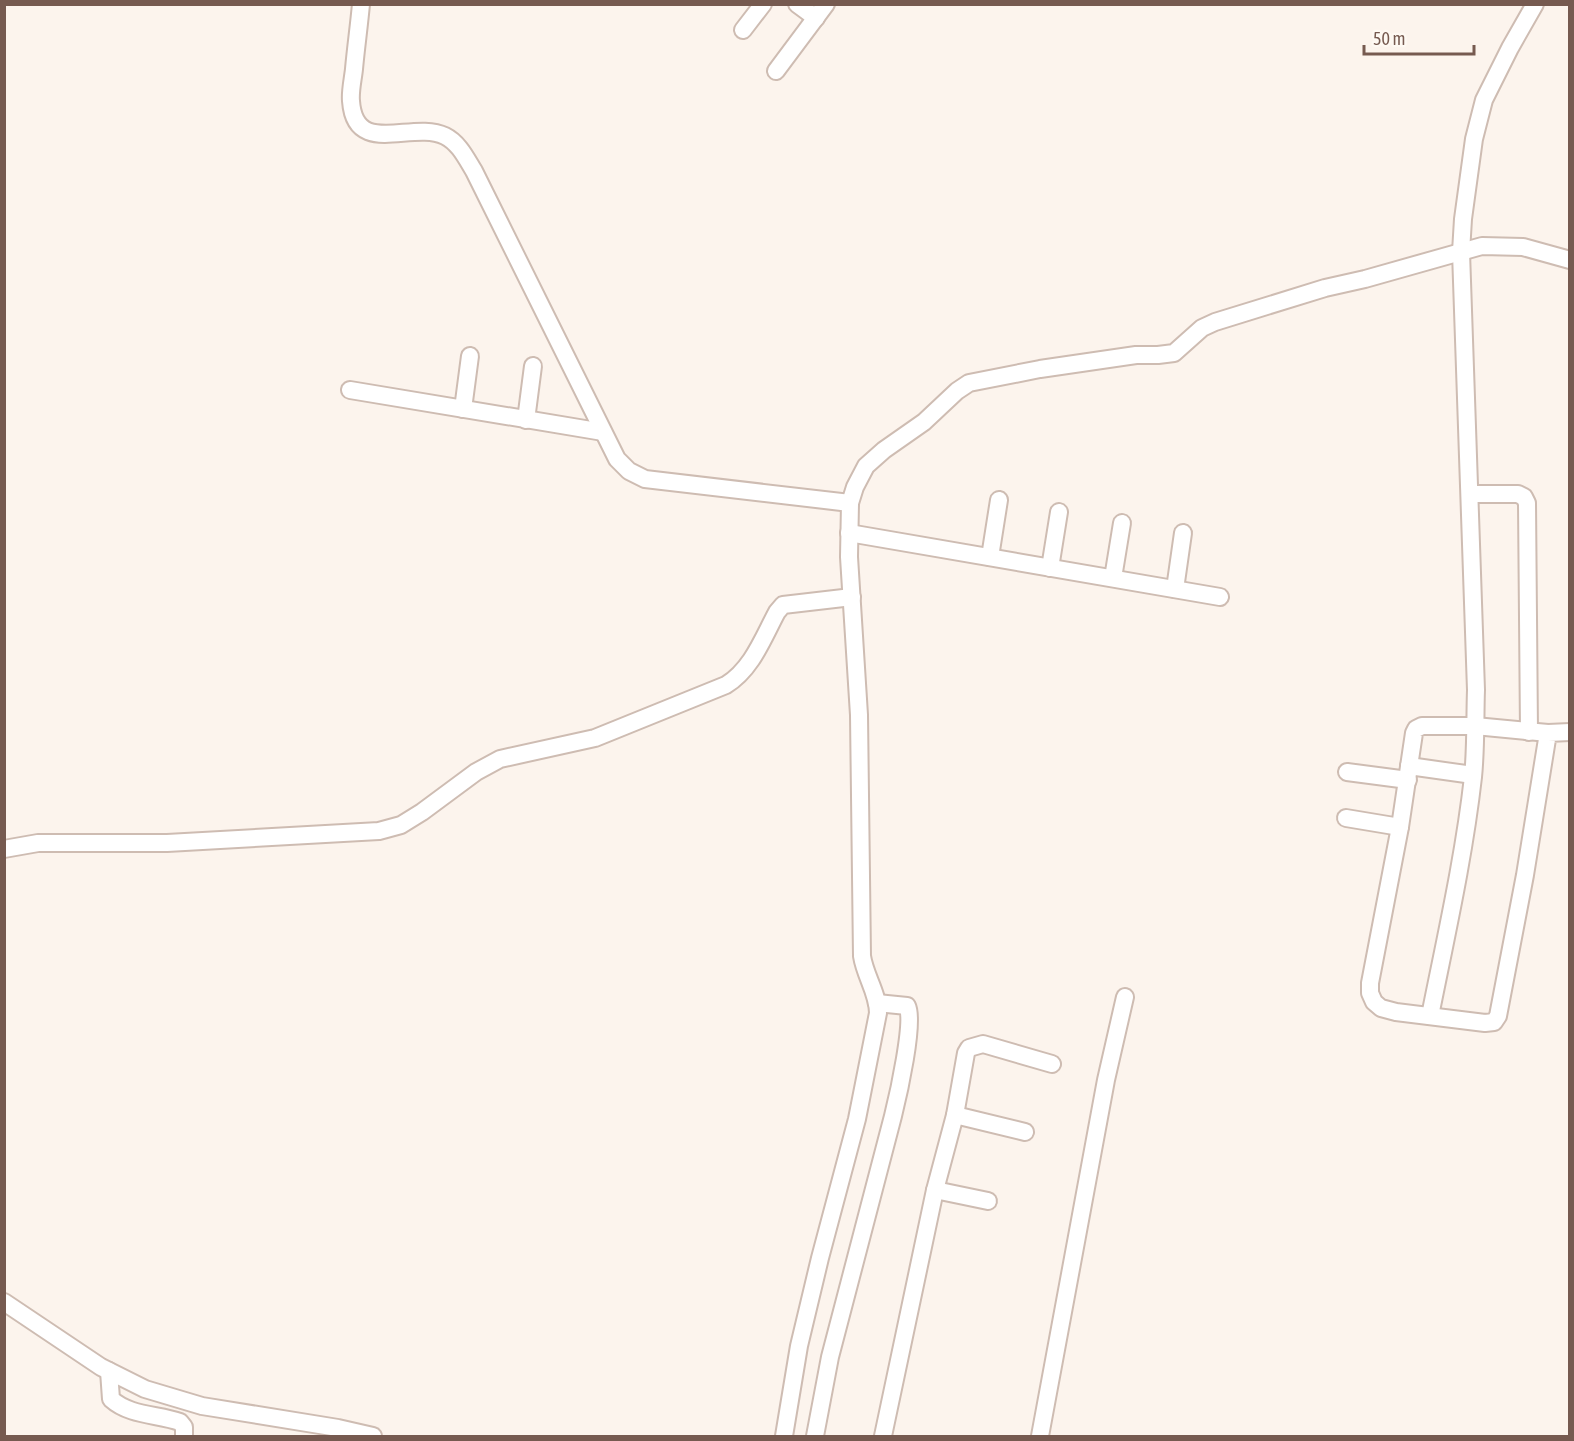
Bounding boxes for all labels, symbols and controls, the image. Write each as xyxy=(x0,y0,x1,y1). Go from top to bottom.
scale bar xyxy=(1364,18,1474,56)
text: 50 m xyxy=(1373,28,1405,49)

